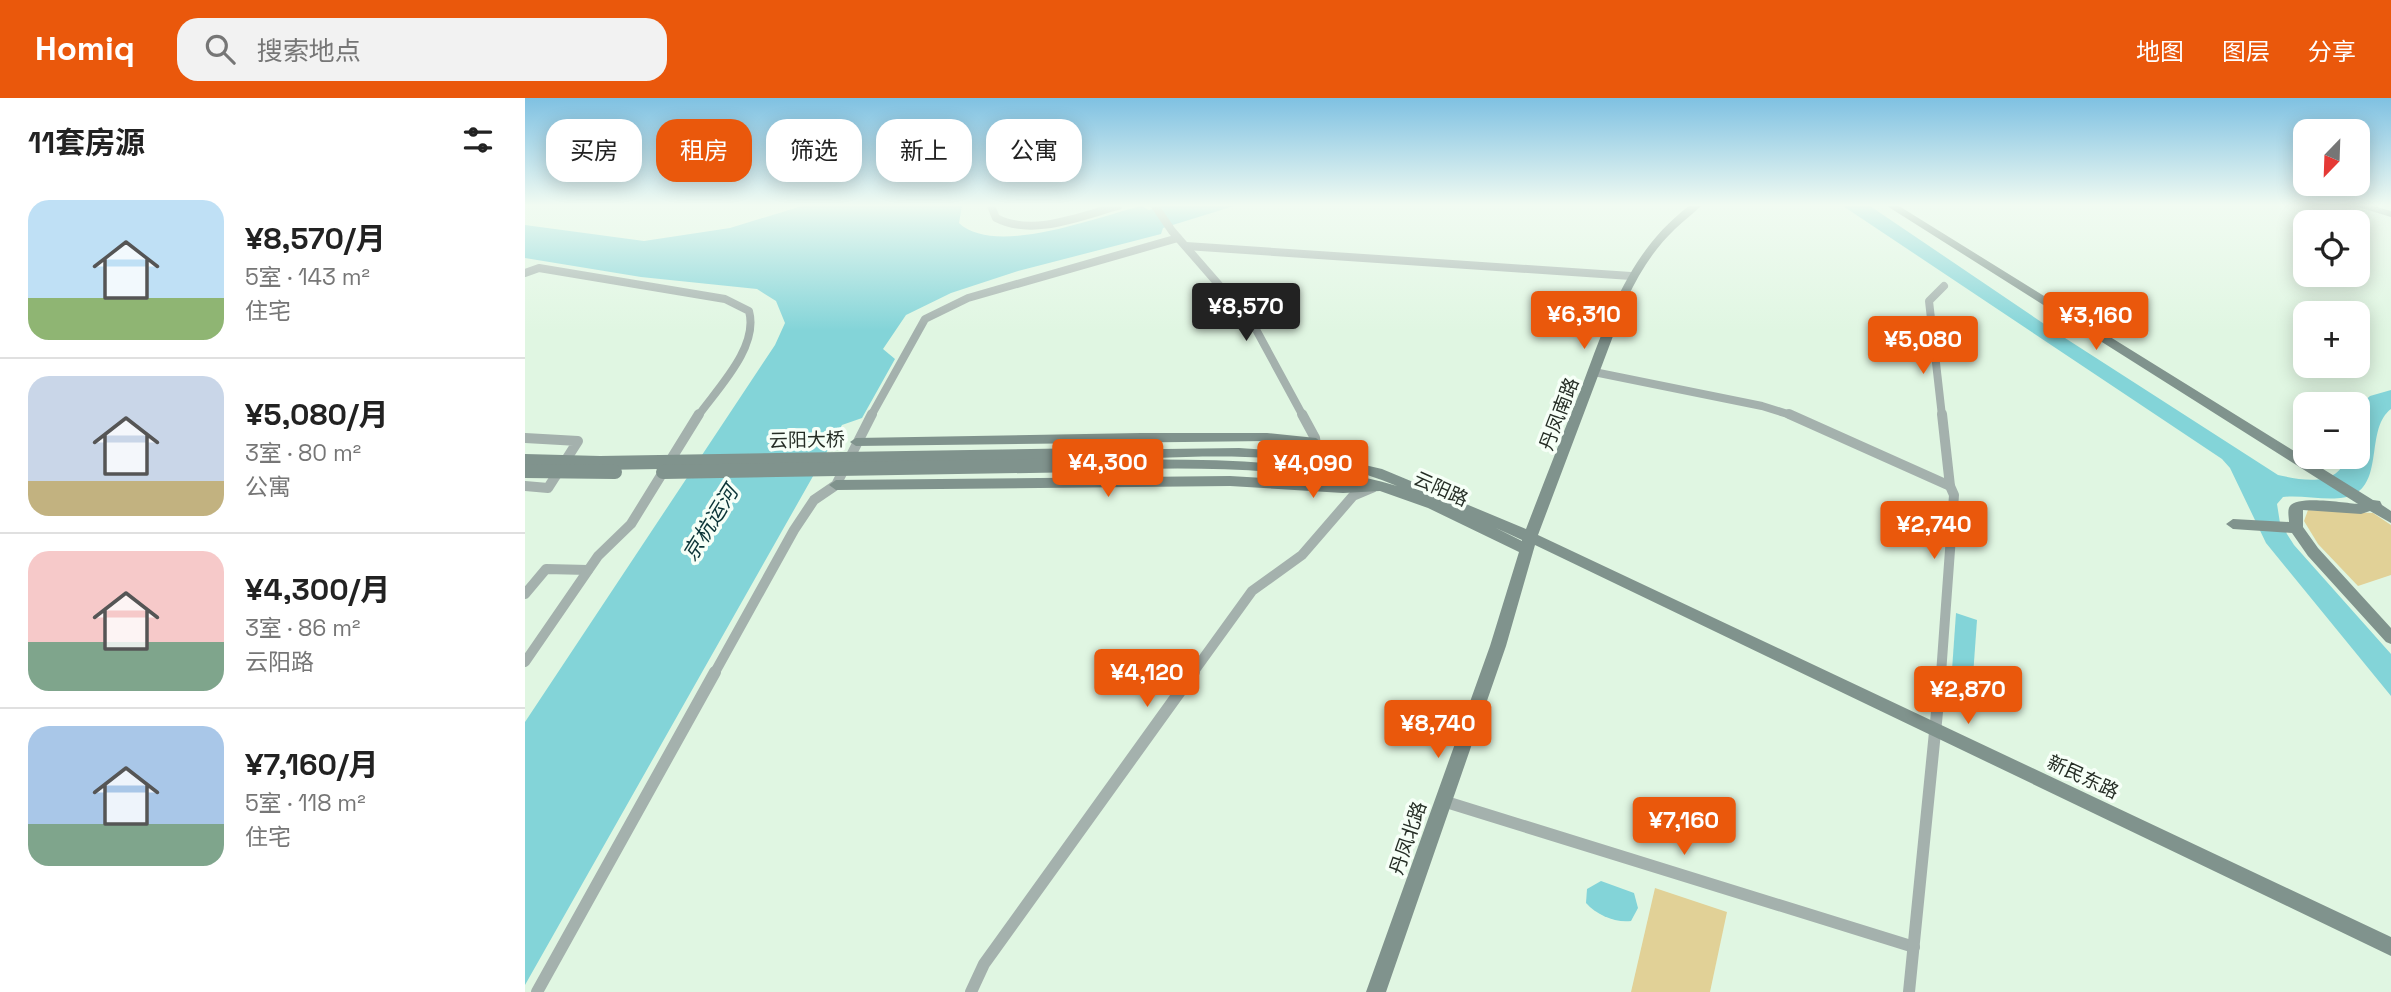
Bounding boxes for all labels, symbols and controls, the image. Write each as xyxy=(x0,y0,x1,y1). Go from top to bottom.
search box xyxy=(177,18,667,81)
text: Homiq xyxy=(35,28,135,70)
icon: search xyxy=(201,30,239,68)
text: 搜索地点 xyxy=(257,34,361,68)
text: 地图 xyxy=(2136,36,2184,67)
text: 图层 xyxy=(2222,36,2270,67)
text: 分享 xyxy=(2308,36,2356,67)
chip: 买房 xyxy=(546,119,642,182)
chip: 租房 xyxy=(656,119,752,182)
chip: 筛选 xyxy=(766,119,862,182)
chip: 新上 xyxy=(876,119,972,182)
chip: 公寓 xyxy=(986,119,1082,182)
north arrow xyxy=(2293,119,2369,196)
map controls xyxy=(2293,119,2370,469)
icon: filters xyxy=(459,121,497,159)
text: 11套房源 xyxy=(28,123,145,162)
button: locate xyxy=(2293,210,2370,287)
text: ¥8,570/月 xyxy=(245,219,386,258)
icon: home xyxy=(84,228,168,312)
text: 5室 · 143 m² xyxy=(245,262,370,292)
pin: ¥8,570 xyxy=(1189,284,1303,343)
text: ¥8,570 xyxy=(1208,291,1284,321)
pin: ¥6,310 xyxy=(1527,292,1641,351)
pin: ¥3,160 xyxy=(2039,292,2153,352)
text: 住宅 xyxy=(245,296,291,326)
text: ¥6,310 xyxy=(1547,299,1621,329)
text: ¥3,160 xyxy=(2059,300,2133,330)
button: + xyxy=(2293,301,2370,378)
pin: ¥5,080 xyxy=(1866,316,1980,376)
text: ¥5,080 xyxy=(1884,324,1962,354)
street label: 丹凤南路 xyxy=(1534,374,1584,454)
button: − xyxy=(2293,392,2370,469)
text: ¥5,080/月 xyxy=(245,395,389,434)
icon: home xyxy=(84,404,168,488)
street label: 云阳大桥 xyxy=(769,427,845,453)
text: 3室 · 80 m² xyxy=(245,438,361,468)
pin: ¥4,300 xyxy=(1051,440,1165,499)
pin: ¥4,090 xyxy=(1256,440,1370,500)
text: ¥4,300 xyxy=(1068,447,1148,477)
text: ¥4,090 xyxy=(1273,448,1353,478)
street label: 云阳路 xyxy=(1410,466,1472,512)
text: 公寓 xyxy=(245,472,291,502)
water label: 京杭运河 xyxy=(676,477,746,566)
pin: ¥2,740 xyxy=(1877,502,1991,561)
text: ¥2,740 xyxy=(1896,509,1972,539)
text: ¥4,300/月 xyxy=(245,570,390,609)
icon: home xyxy=(84,579,168,663)
text: 3室 · 86 m² xyxy=(245,613,361,643)
text: 云阳路 xyxy=(245,647,314,677)
pin: ¥4,120 xyxy=(1090,650,1204,709)
text: ¥4,120 xyxy=(1110,657,1184,687)
pin: ¥2,870 xyxy=(1911,666,2025,726)
text: ¥2,870 xyxy=(1930,674,2006,704)
pin: ¥8,740 xyxy=(1381,700,1495,760)
text: ¥8,740 xyxy=(1400,708,1476,738)
text: ¥7,160/月 xyxy=(245,745,379,784)
street label: 新民东路 xyxy=(2043,750,2123,804)
icon: home xyxy=(84,754,168,838)
text: 5室 · 118 m² xyxy=(245,788,366,818)
street label: 丹凤北路 xyxy=(1384,798,1432,878)
pin: ¥7,160 xyxy=(1627,798,1741,857)
text: ¥7,160 xyxy=(1649,805,1719,835)
text: 住宅 xyxy=(245,822,291,852)

